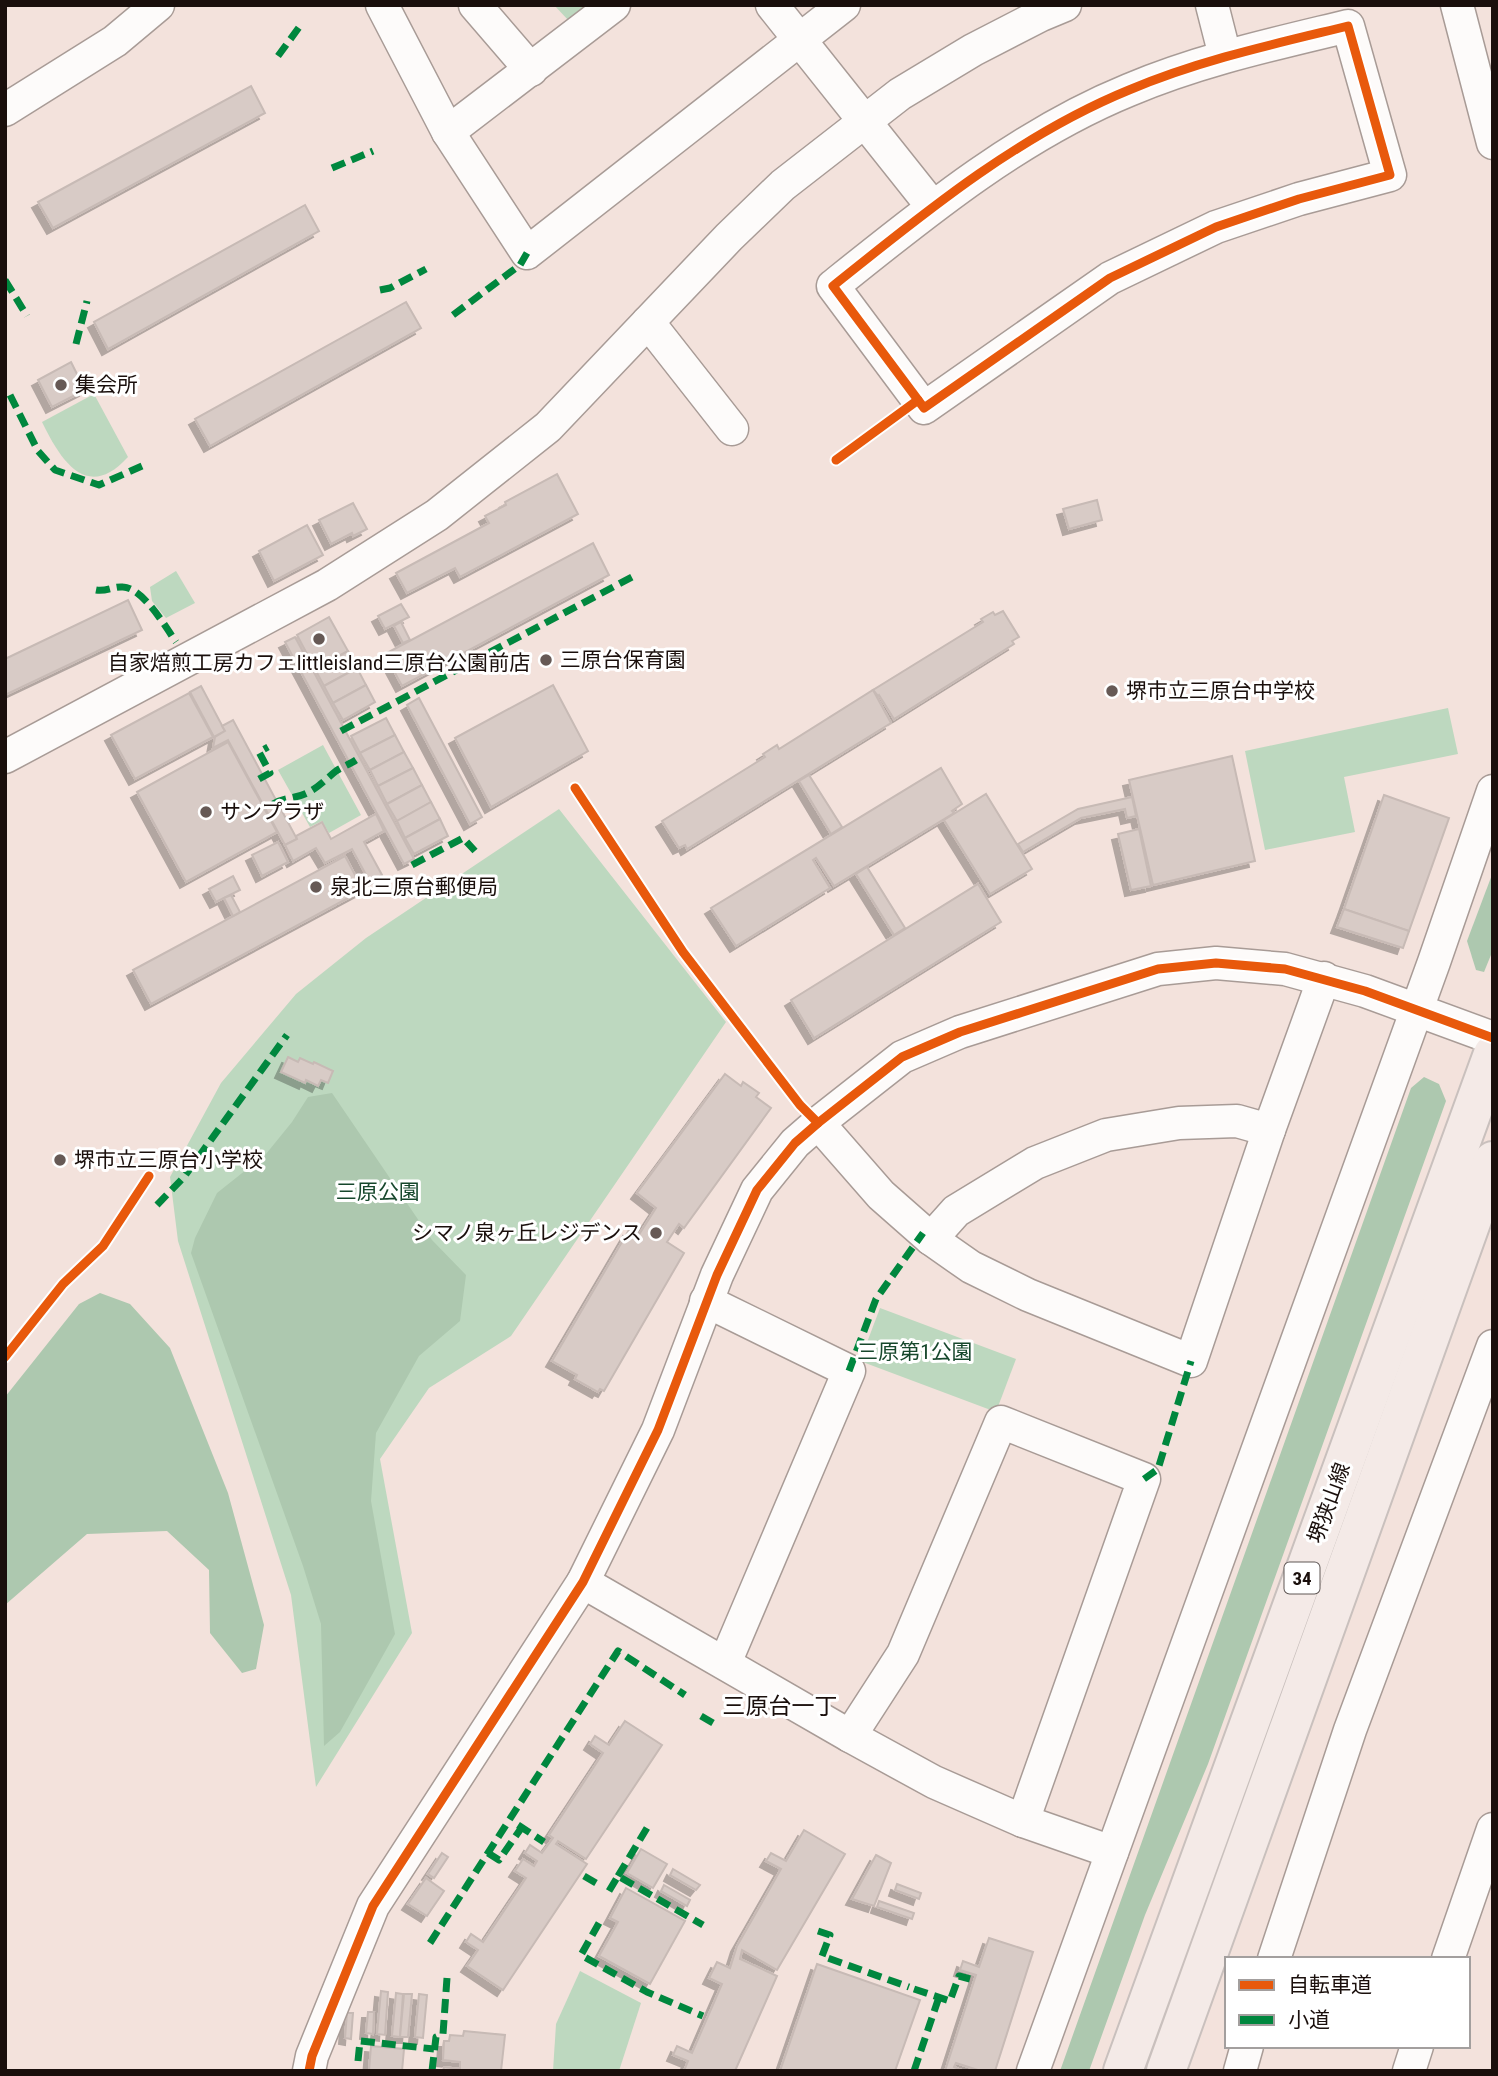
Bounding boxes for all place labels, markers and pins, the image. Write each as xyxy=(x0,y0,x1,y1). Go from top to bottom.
place label: 集会所 xyxy=(75,373,138,397)
marker: 集会所 xyxy=(53,377,69,393)
marker: 自家焙煎工房カフェlittleisland三原台公園前店 xyxy=(311,631,327,647)
place label: 三原台保育園 xyxy=(560,648,686,672)
place label: 自家焙煎工房カフェlittleisland三原台公園前店 xyxy=(108,651,530,675)
marker: 三原台保育園 xyxy=(538,652,554,668)
place label: 堺市立三原台中学校 xyxy=(1126,679,1315,703)
marker: 堺市立三原台中学校 xyxy=(1104,683,1120,699)
place label: サンプラザ xyxy=(220,800,324,824)
marker: サンプラザ xyxy=(198,804,214,820)
place label: 泉北三原台郵便局 xyxy=(330,875,498,899)
marker: 泉北三原台郵便局 xyxy=(308,879,324,895)
place label: 堺市立三原台小学校 xyxy=(74,1148,263,1172)
marker: 堺市立三原台小学校 xyxy=(52,1152,68,1168)
place label: シマノ泉ヶ丘レジデンス xyxy=(412,1221,642,1245)
marker: シマノ泉ヶ丘レジデンス xyxy=(648,1225,664,1241)

